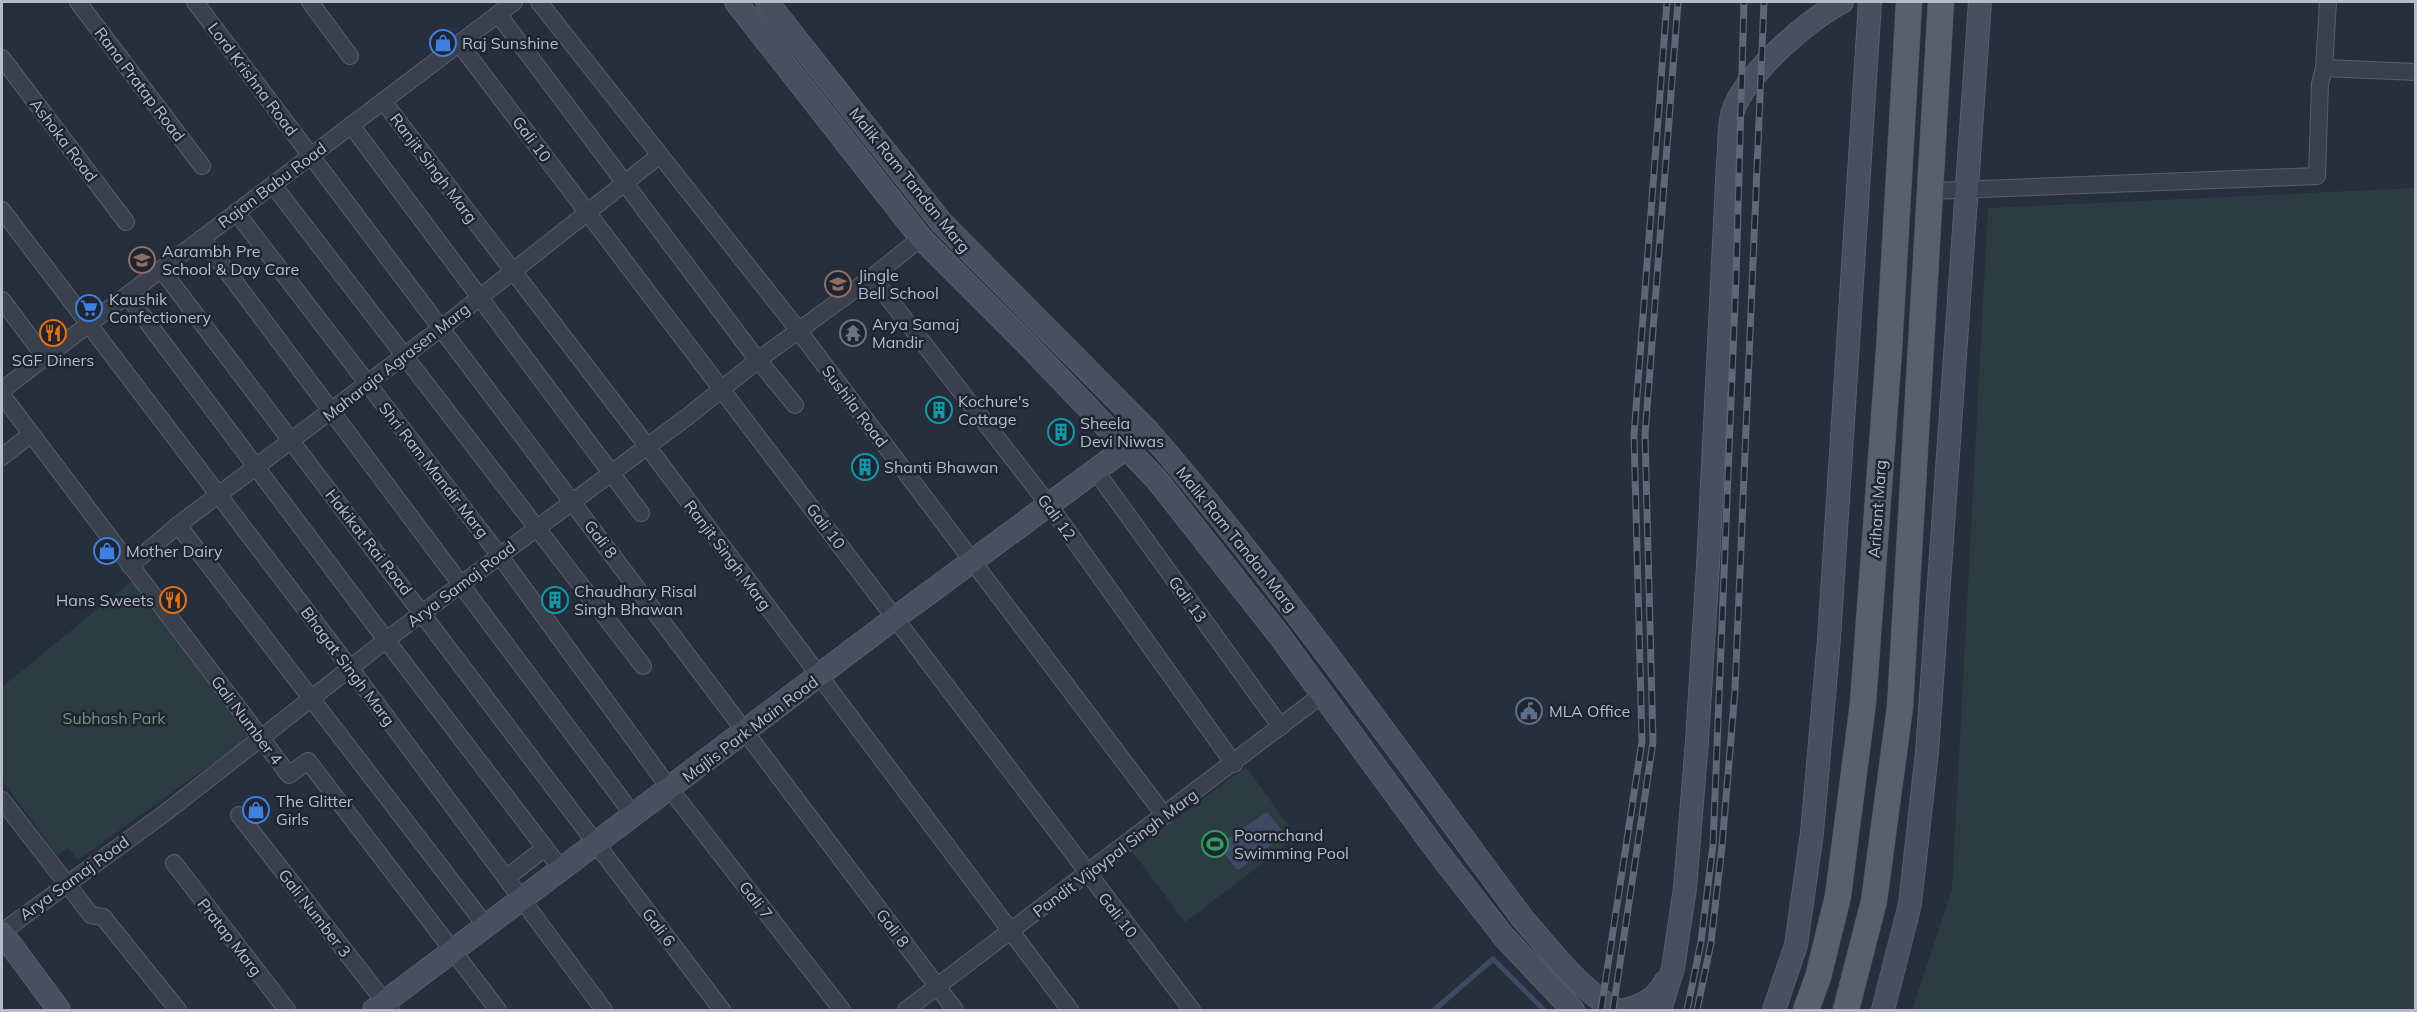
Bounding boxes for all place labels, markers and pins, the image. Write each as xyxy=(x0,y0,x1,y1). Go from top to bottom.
shop icon: Raj Sunshine xyxy=(428,28,458,58)
place label: Raj Sunshine xyxy=(462,33,558,53)
place label: Aarambh Pre School & Day Care xyxy=(162,241,299,279)
school or university icon: Aarambh Pre School & Day Care xyxy=(127,245,157,275)
place label: Jingle Bell School xyxy=(858,265,939,303)
school or university icon: Jingle Bell School xyxy=(823,269,853,299)
place label: Kaushik Confectionery xyxy=(109,289,212,327)
supermarket icon: Kaushik Confectionery xyxy=(74,293,104,323)
place label: Arya Samaj Mandir xyxy=(872,314,959,352)
restaurant icon: SGF Diners xyxy=(38,318,68,348)
temple icon: Arya Samaj Mandir xyxy=(838,318,868,348)
place label: SGF Diners xyxy=(12,350,94,370)
place label: Kochure's Cottage xyxy=(958,391,1030,429)
building icon: Kochure's Cottage xyxy=(924,395,954,425)
place label: Sheela Devi Niwas xyxy=(1080,413,1164,451)
building icon: Sheela Devi Niwas xyxy=(1046,417,1076,447)
building icon: Shanti Bhawan xyxy=(850,452,880,482)
place label: Shanti Bhawan xyxy=(884,457,998,477)
shop icon: Mother Dairy xyxy=(92,536,122,566)
place label: Mother Dairy xyxy=(126,541,223,561)
place label: Chaudhary Risal Singh Bhawan xyxy=(574,581,697,619)
restaurant icon: Hans Sweets xyxy=(158,585,188,615)
building icon: Chaudhary Risal Singh Bhawan xyxy=(540,585,570,615)
place label: Hans Sweets xyxy=(56,590,154,610)
public building icon: MLA Office xyxy=(1514,696,1544,726)
place label: MLA Office xyxy=(1549,701,1630,721)
place label: The Glitter Girls xyxy=(276,791,353,829)
shop icon: The Glitter Girls xyxy=(241,795,271,825)
place label: Poornchand Swimming Pool xyxy=(1234,825,1349,863)
sports icon: Poornchand Swimming Pool xyxy=(1200,829,1230,859)

